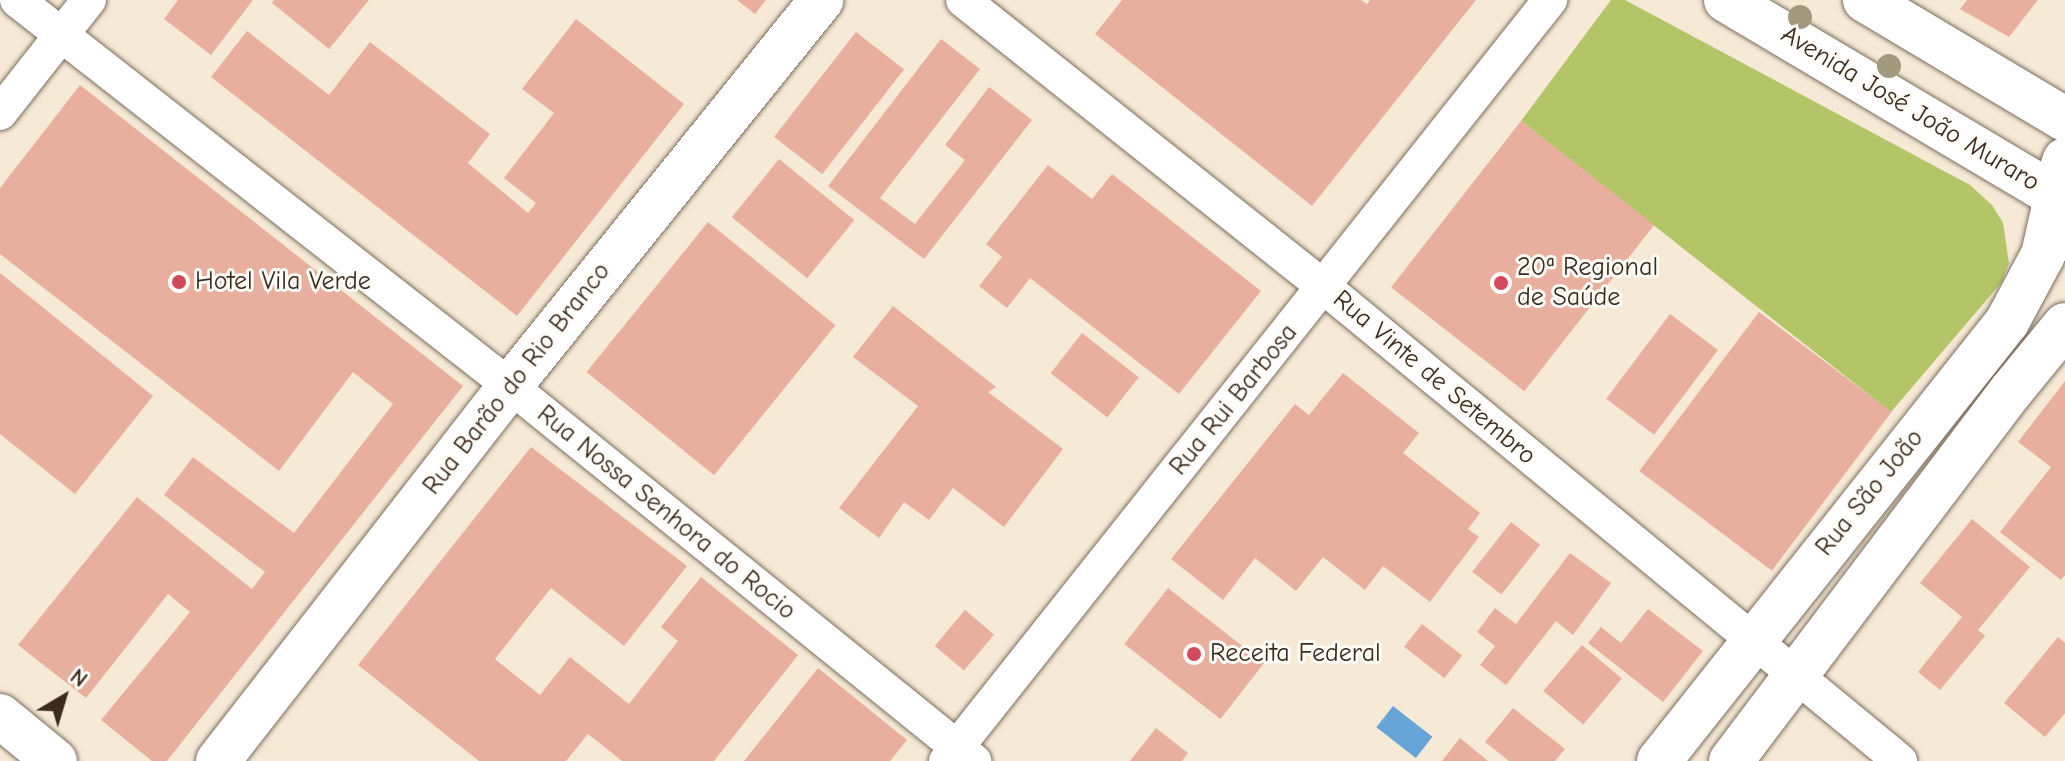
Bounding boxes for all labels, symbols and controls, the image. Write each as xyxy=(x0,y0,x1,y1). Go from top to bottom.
street label: Avenida José João Muraro xyxy=(1775,19,2045,199)
place label: 20ª Regional de Saúde xyxy=(1517,252,1658,314)
street label: Rua Barão do Rio Branco xyxy=(417,257,617,501)
place label: Hotel Vila Verde xyxy=(195,266,371,298)
marker: Hotel Vila Verde xyxy=(170,273,188,291)
marker: 20ª Regional de Saúde xyxy=(1492,274,1510,292)
street label: Rua Vinte de Setembro xyxy=(1326,284,1542,472)
street label: Rua Rui Barbosa xyxy=(1163,318,1305,482)
street label: Rua Nossa Senhora do Rocio xyxy=(530,399,802,627)
street label: Rua São João xyxy=(1809,423,1931,563)
place label: Receita Federal xyxy=(1210,638,1381,670)
marker: Receita Federal xyxy=(1185,645,1203,663)
north arrow xyxy=(24,657,104,737)
text: N xyxy=(65,663,92,693)

